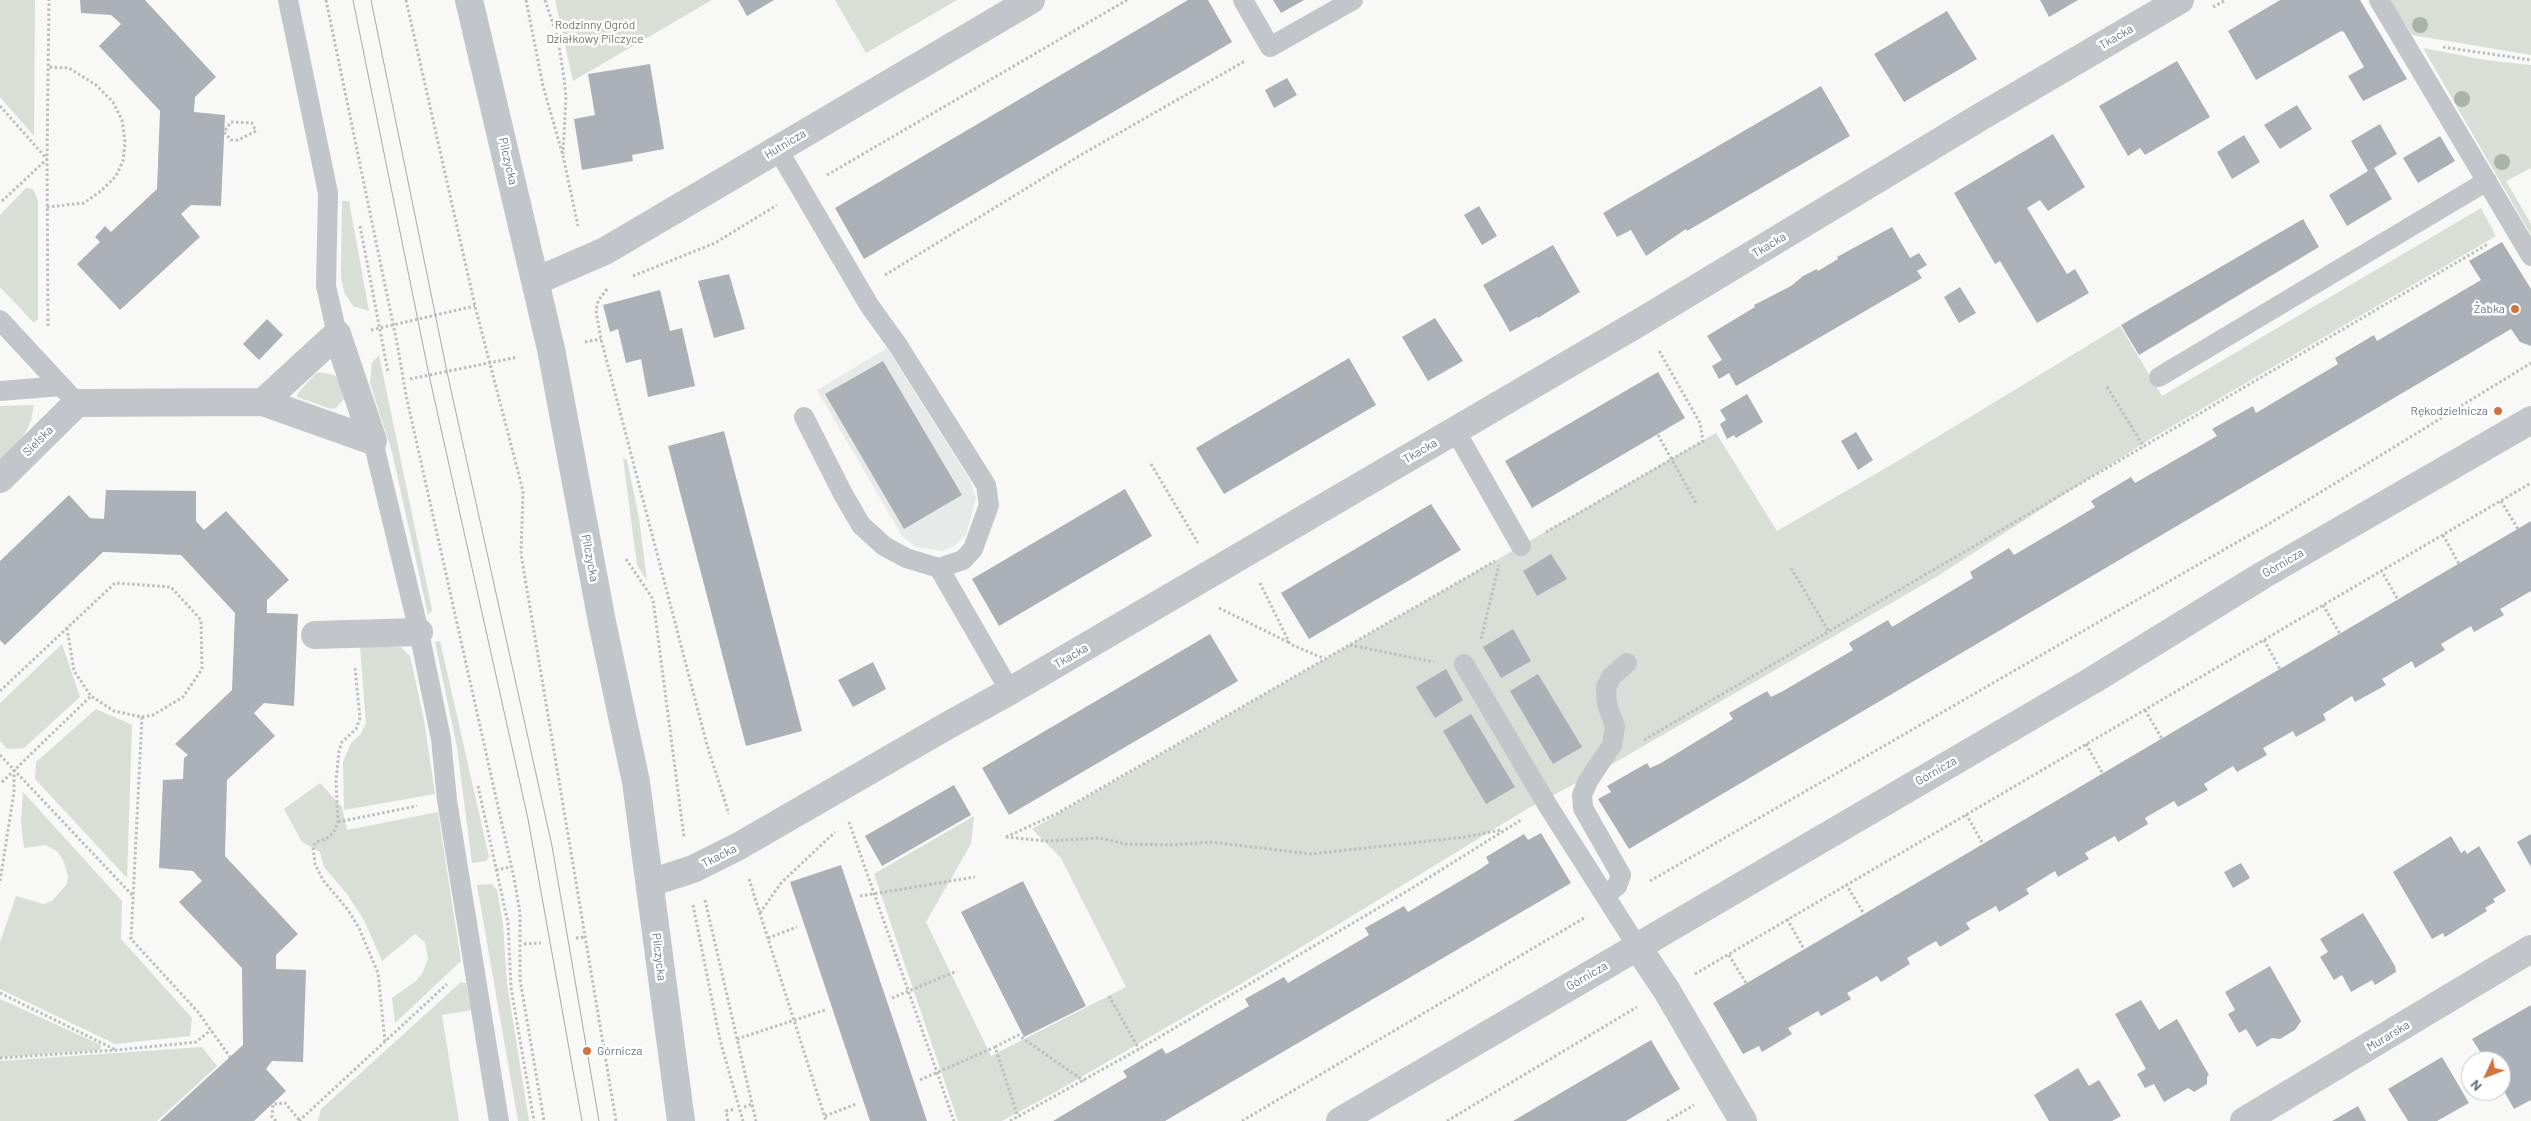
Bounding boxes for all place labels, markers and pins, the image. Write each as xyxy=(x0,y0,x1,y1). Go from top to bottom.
place label: Żabka xyxy=(2474,302,2505,316)
marker: Żabka xyxy=(2509,303,2521,315)
place label: Rękodzielnicza xyxy=(2411,404,2488,418)
marker: Rękodzielnicza xyxy=(2492,405,2504,417)
place label: Górnicza xyxy=(597,1044,642,1058)
marker: Górnicza xyxy=(581,1045,593,1057)

